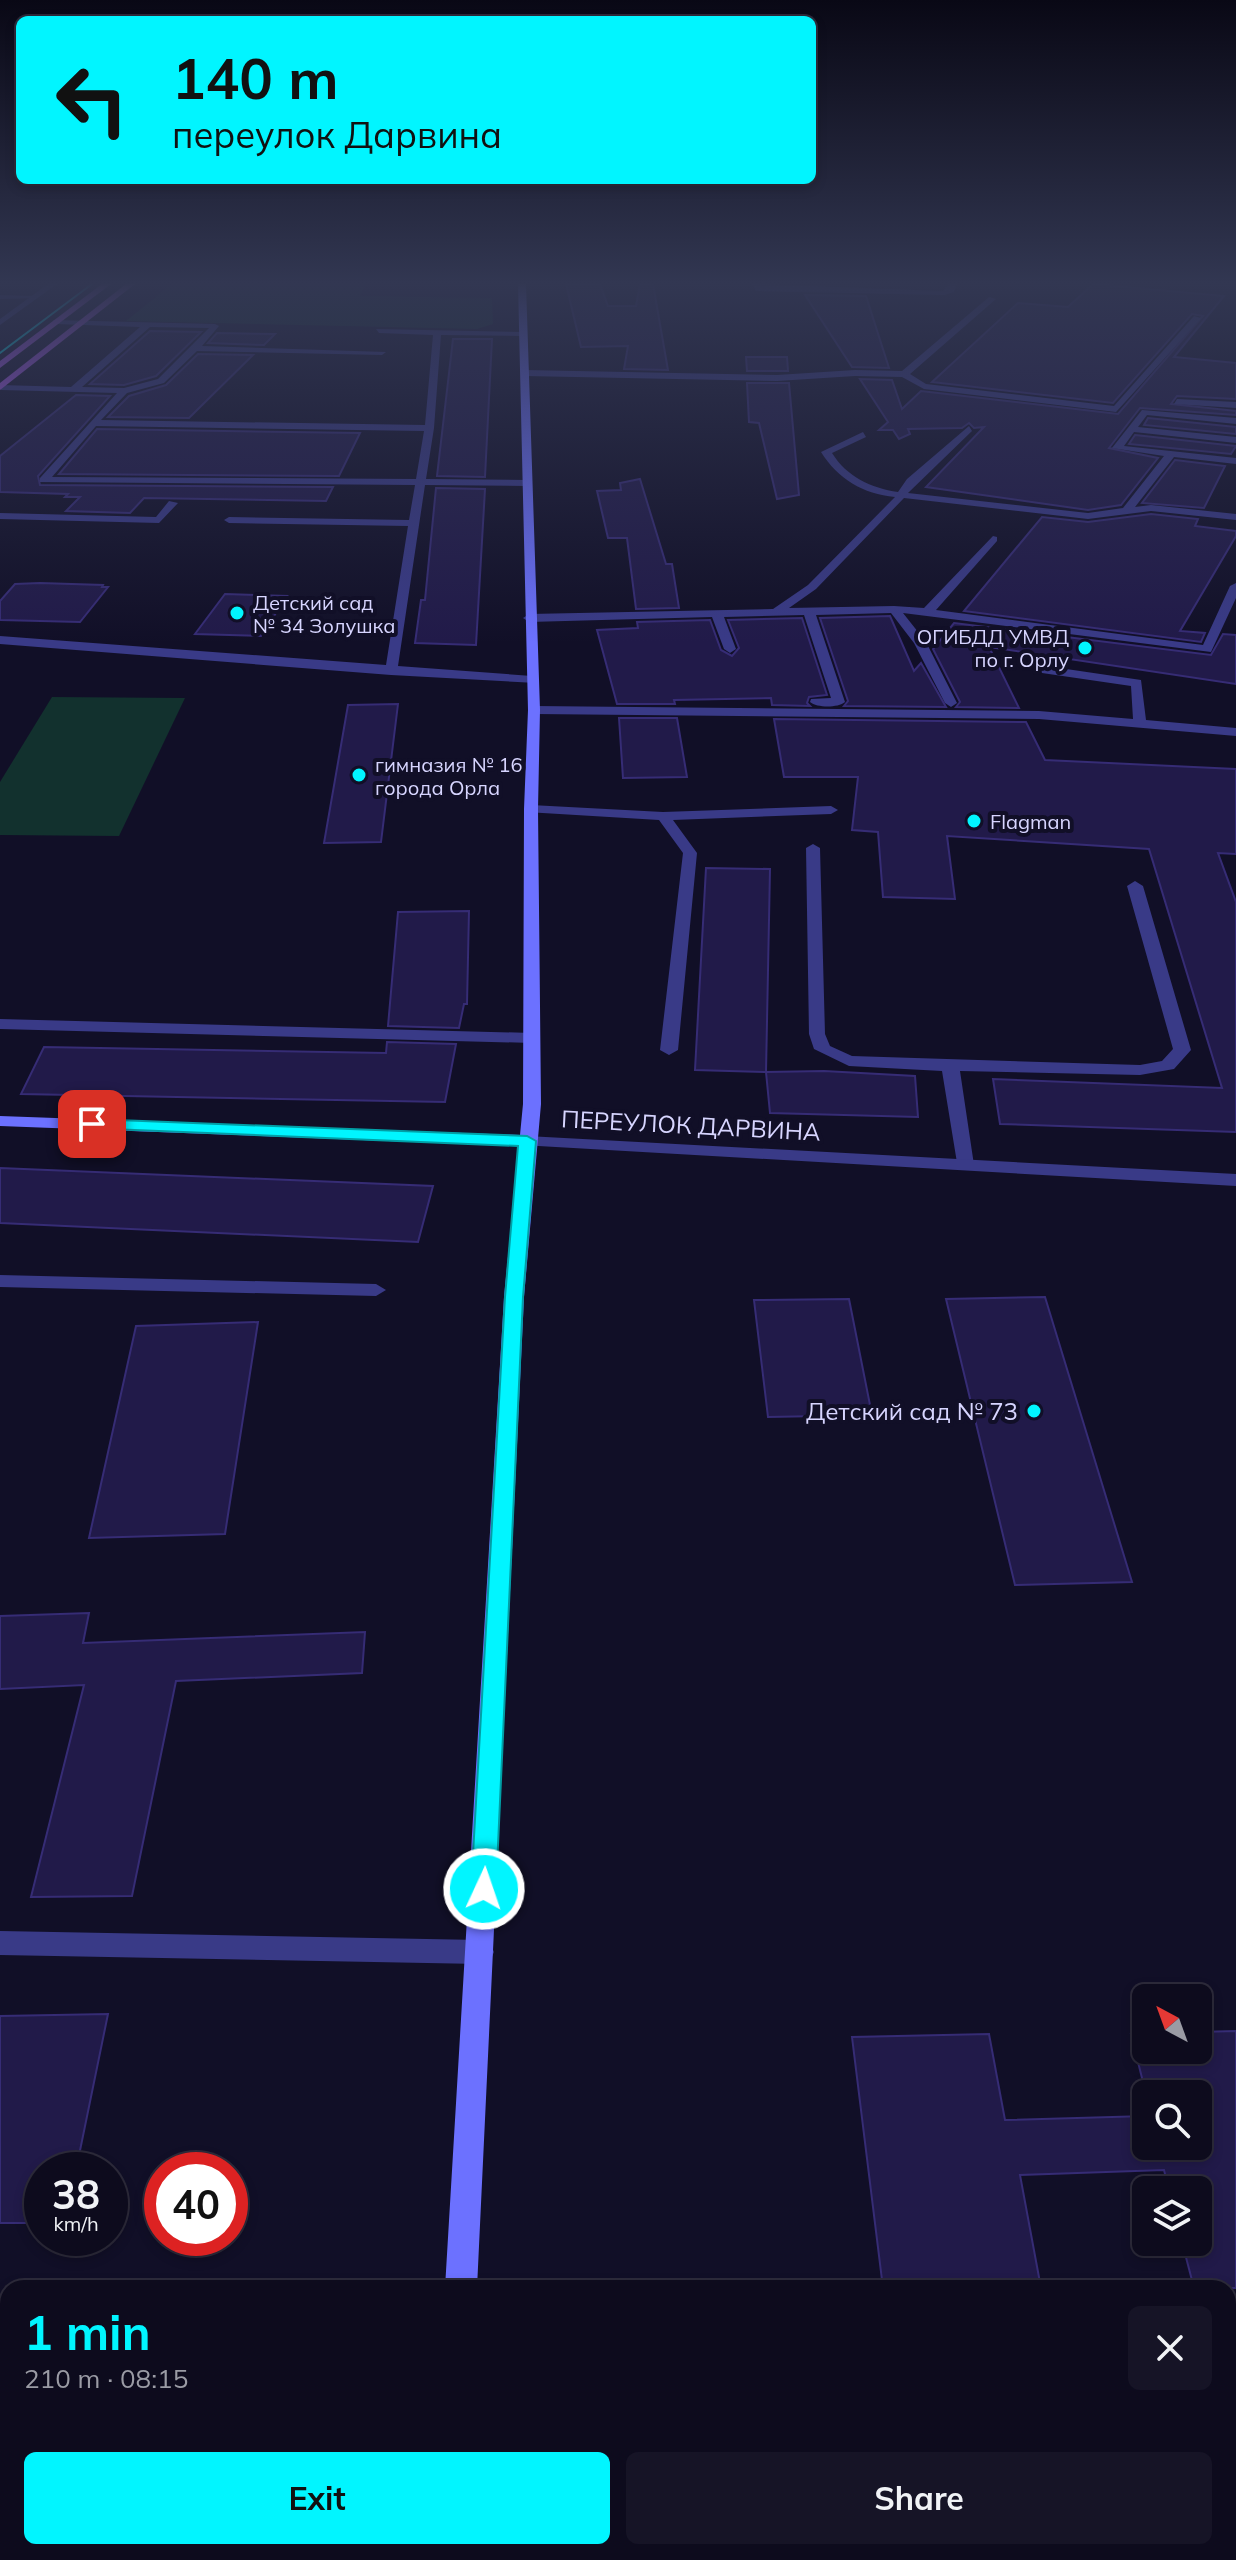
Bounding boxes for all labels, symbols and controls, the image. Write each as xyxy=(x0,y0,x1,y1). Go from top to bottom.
text: 140 m xyxy=(172,43,339,113)
icon: left xyxy=(40,48,144,152)
text: переулок Дарвина xyxy=(172,112,502,157)
place label: Детский сад № 34 Золушка xyxy=(253,590,396,638)
marker: Детский сад № 34 Золушка xyxy=(228,604,246,622)
place label: ОГИБДД УМВД по г. Орлу xyxy=(917,624,1069,672)
marker: ОГИБДД УМВД по г. Орлу xyxy=(1076,639,1094,657)
place label: гимназия № 16 города Орла xyxy=(375,752,523,800)
marker: гимназия № 16 города Орла xyxy=(350,766,368,784)
place label: Flagman xyxy=(990,809,1071,834)
marker: Flagman xyxy=(965,812,983,830)
pin xyxy=(58,1090,126,1158)
icon: arrive xyxy=(70,1102,114,1146)
street label: ПЕРЕУЛОК ДАРВИНА xyxy=(561,1103,822,1147)
place label: Детский сад № 73 xyxy=(806,1396,1018,1426)
marker: Детский сад № 73 xyxy=(1025,1402,1043,1420)
position arrow xyxy=(442,1847,526,1931)
north arrow xyxy=(1132,1984,1212,2064)
map controls xyxy=(1132,1984,1212,2256)
button: search xyxy=(1132,2080,1212,2160)
speed limit sign: 40 xyxy=(144,2152,248,2256)
text: 38 xyxy=(52,2169,100,2219)
button: layers xyxy=(1132,2176,1212,2256)
text: km/h xyxy=(53,2211,99,2236)
text: 1 min xyxy=(24,2302,151,2362)
button: close xyxy=(1128,2306,1212,2390)
text: 210 m · 08:15 xyxy=(24,2362,188,2395)
button: Exit xyxy=(24,2452,610,2544)
button: Share xyxy=(626,2452,1212,2544)

